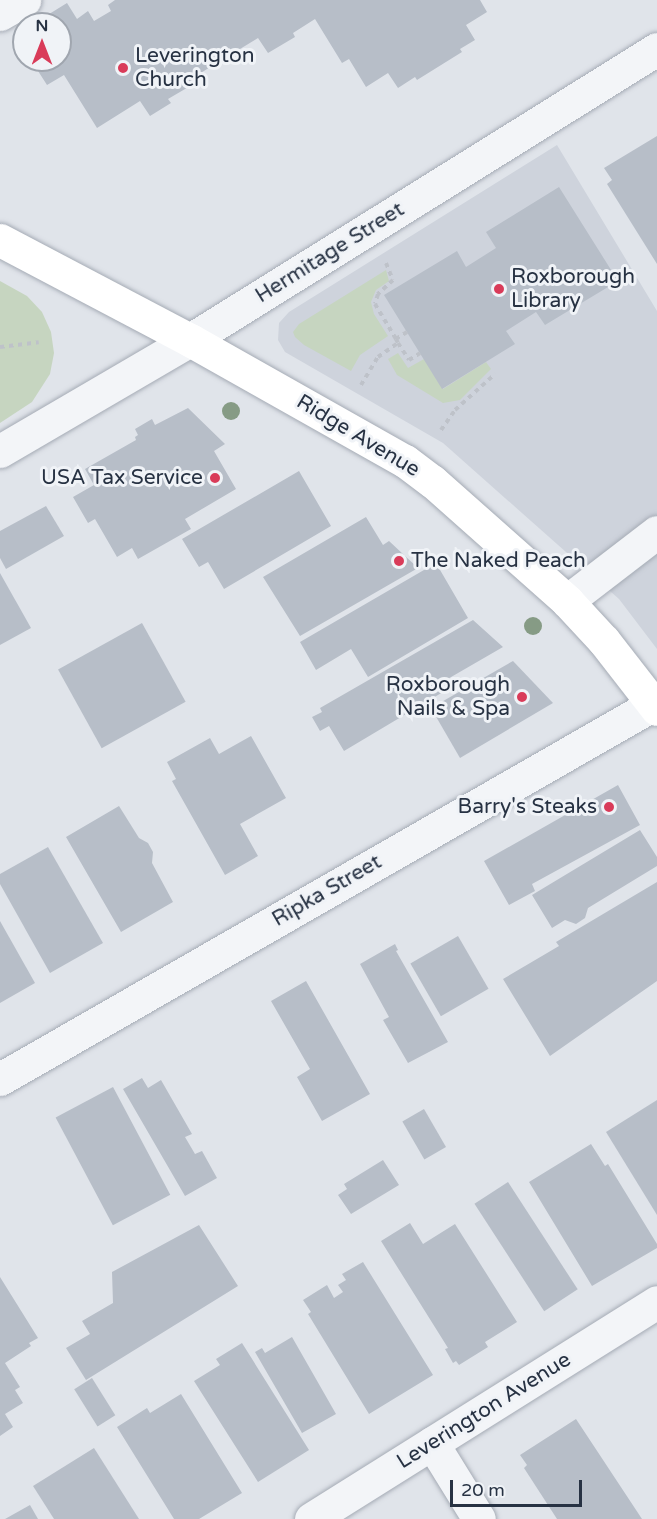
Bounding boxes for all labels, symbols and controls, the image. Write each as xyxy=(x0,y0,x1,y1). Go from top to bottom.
north arrow xyxy=(12,12,72,72)
text: N xyxy=(36,16,48,36)
place label: Leverington Church xyxy=(135,43,254,93)
marker: Leverington Church xyxy=(116,61,130,75)
street label: Hermitage Street xyxy=(251,197,409,309)
place label: Roxborough Library xyxy=(511,264,635,314)
marker: Roxborough Library xyxy=(492,282,506,296)
street label: Ridge Avenue xyxy=(292,389,424,483)
place label: USA Tax Service xyxy=(41,465,203,491)
marker: USA Tax Service xyxy=(208,471,222,485)
place label: The Naked Peach xyxy=(411,548,586,574)
marker: The Naked Peach xyxy=(392,554,406,568)
place label: Roxborough Nails & Spa xyxy=(386,672,510,722)
marker: Roxborough Nails & Spa xyxy=(515,690,529,704)
place label: Barry's Steaks xyxy=(458,794,597,820)
marker: Barry's Steaks xyxy=(602,800,616,814)
street label: Ripka Street xyxy=(268,850,386,932)
street label: Leverington Avenue xyxy=(392,1347,576,1475)
scale bar xyxy=(453,1468,585,1506)
text: 20 m xyxy=(461,1479,505,1501)

